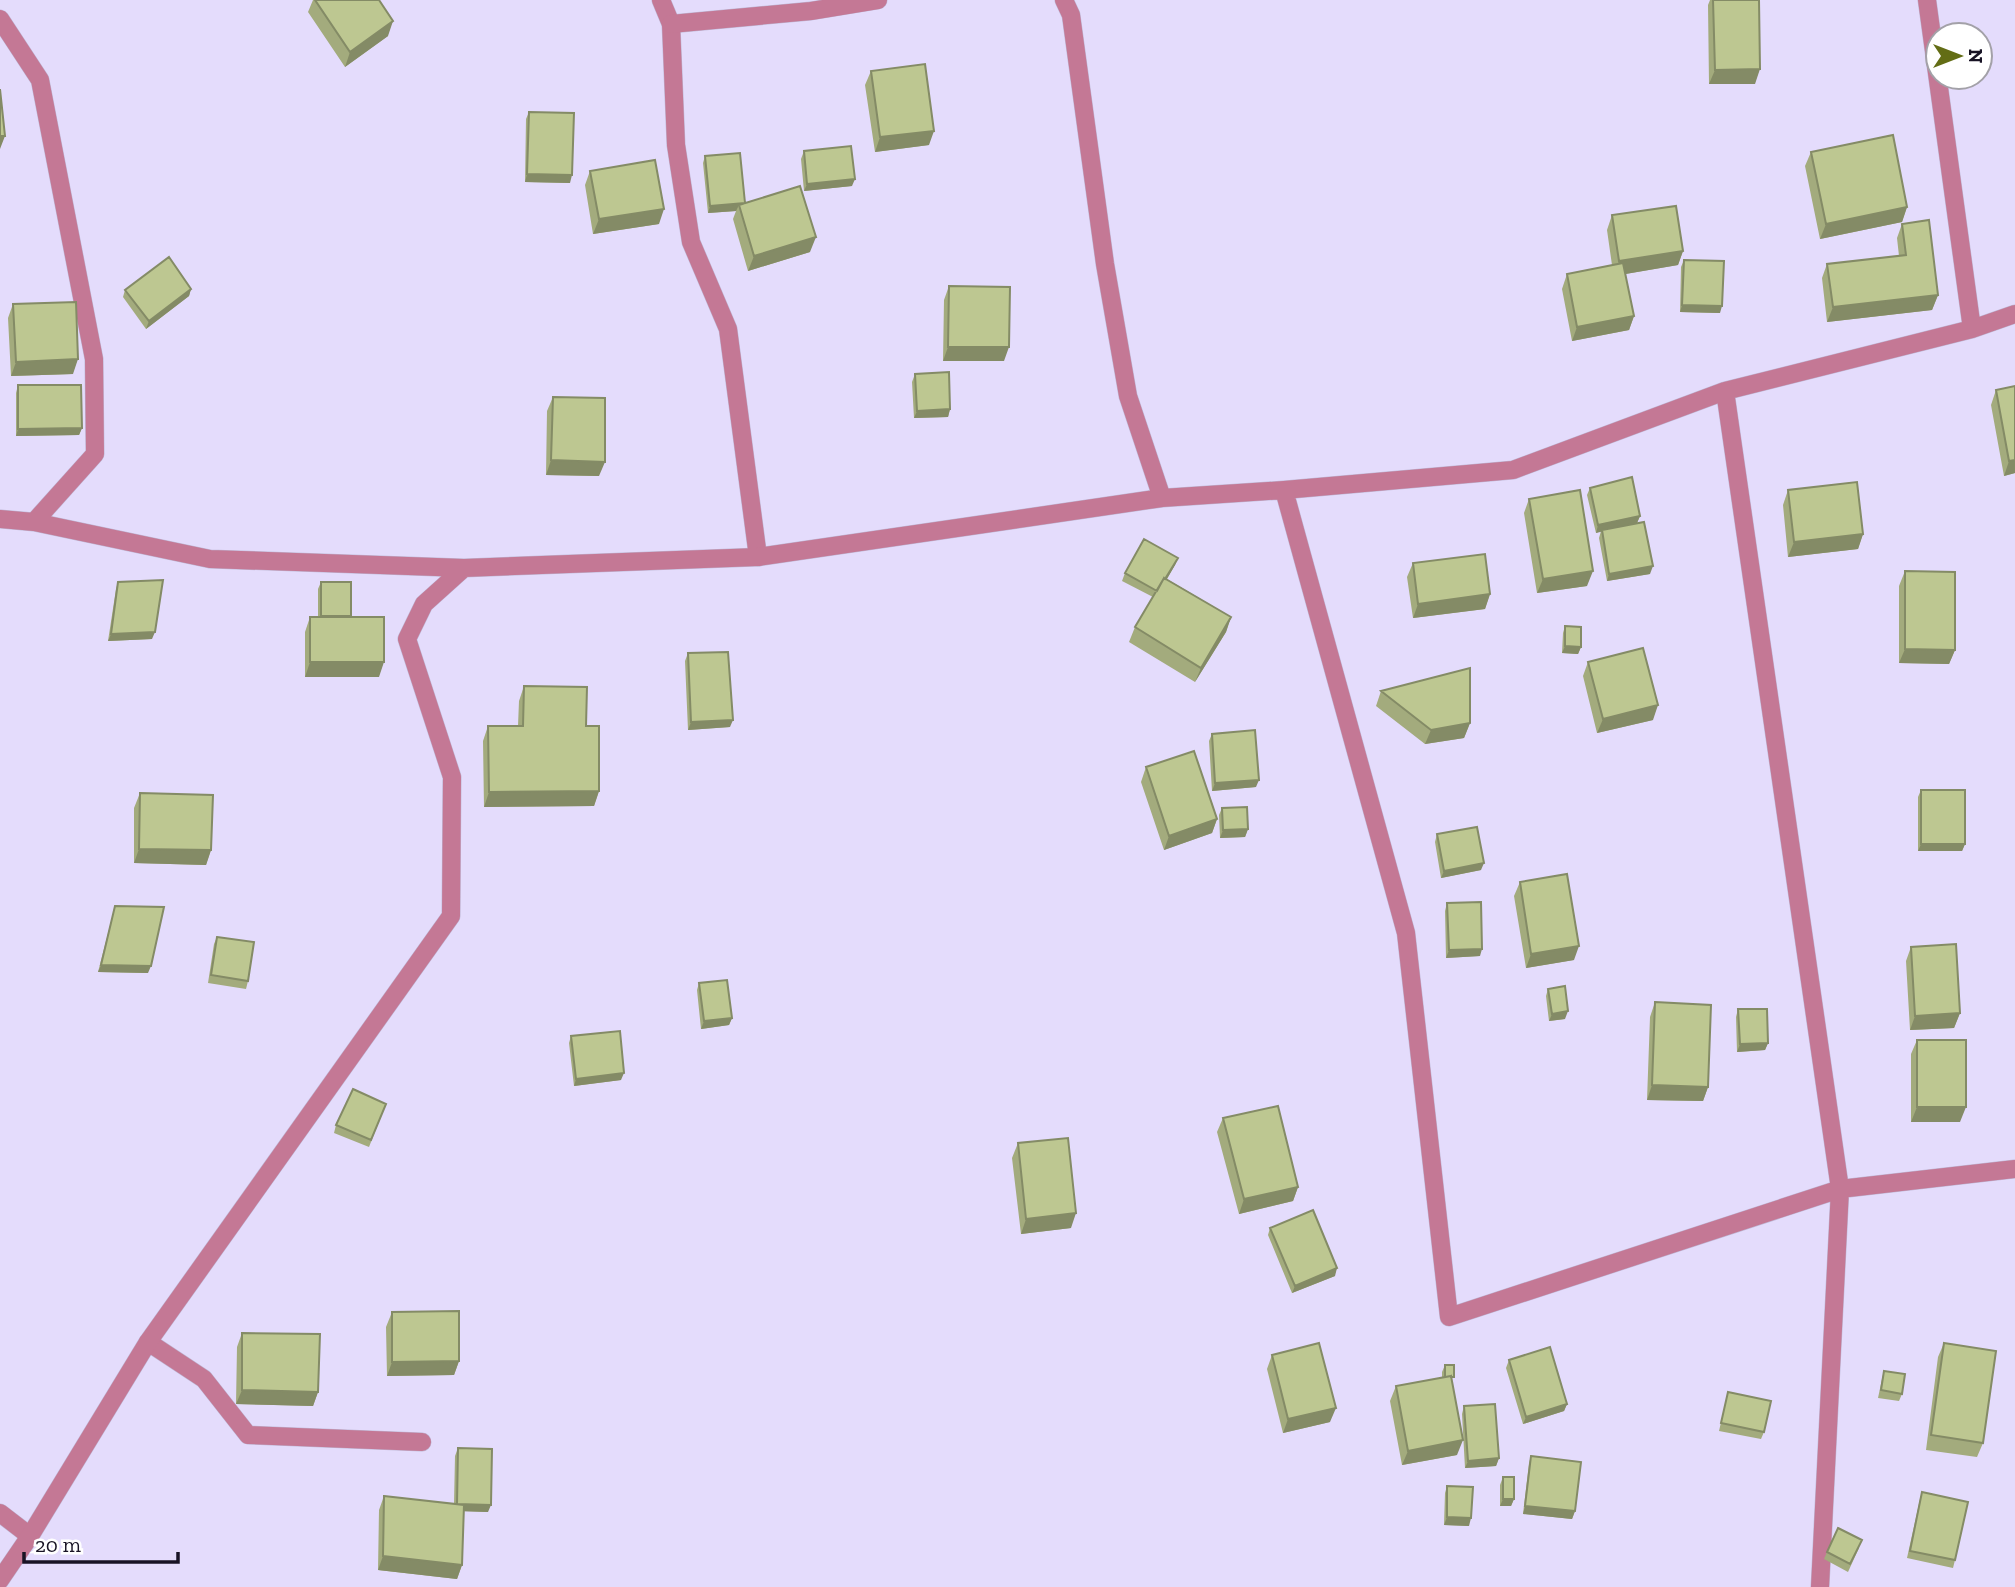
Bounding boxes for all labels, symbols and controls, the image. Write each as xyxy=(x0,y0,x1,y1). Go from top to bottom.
north arrow xyxy=(1924,21,1994,91)
text: N xyxy=(1964,49,1987,63)
scale bar xyxy=(24,1520,178,1564)
text: 20 m xyxy=(35,1532,81,1557)

